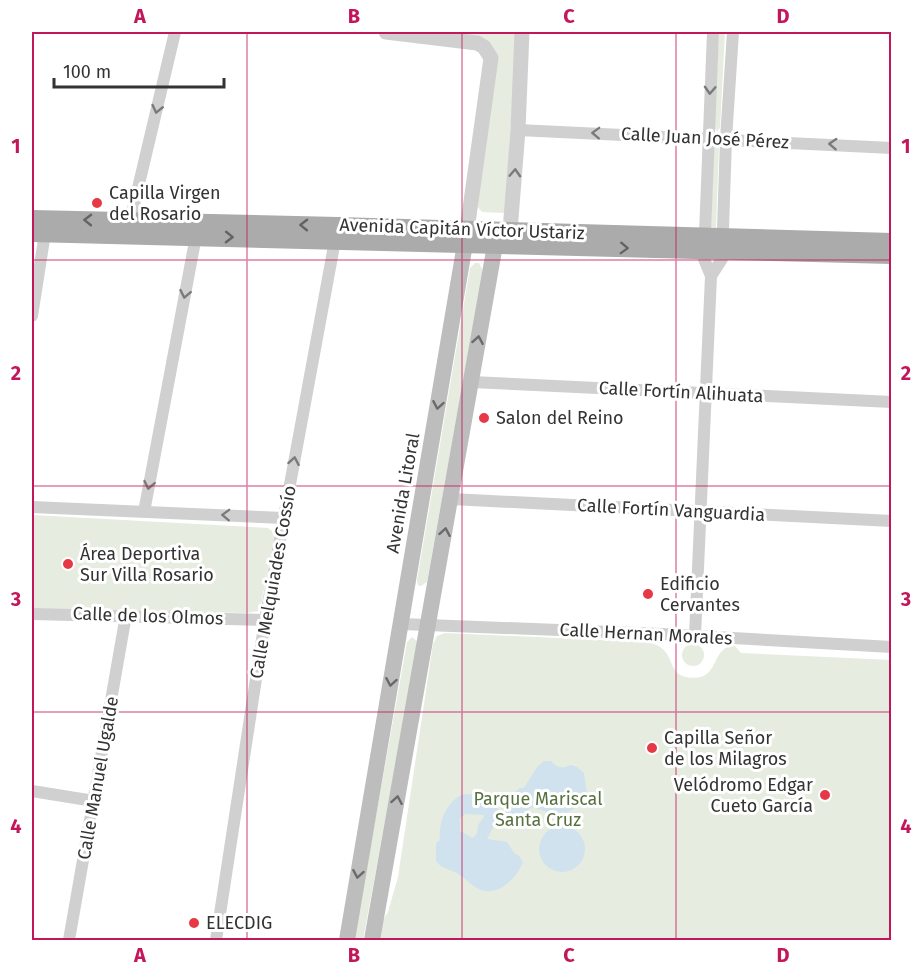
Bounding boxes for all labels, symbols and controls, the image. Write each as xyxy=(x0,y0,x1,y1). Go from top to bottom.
text: A xyxy=(133,4,147,28)
text: B xyxy=(348,4,360,28)
text: C xyxy=(563,4,575,28)
text: D xyxy=(776,4,790,28)
scale bar xyxy=(54,51,224,89)
text: 100 m xyxy=(63,61,111,83)
one-way arrow xyxy=(704,85,717,94)
one-way arrow xyxy=(151,104,164,114)
street label: Calle Juan José Pérez xyxy=(620,123,790,153)
one-way arrow xyxy=(592,127,601,140)
text: 1 xyxy=(11,134,21,158)
text: 1 xyxy=(901,134,911,158)
one-way arrow xyxy=(829,138,838,151)
one-way arrow xyxy=(509,168,522,177)
place label: Capilla Virgen del Rosario xyxy=(109,182,221,225)
marker: Capilla Virgen del Rosario xyxy=(90,196,104,210)
one-way arrow xyxy=(84,214,93,226)
street label: Avenida Capitán Víctor Ustariz xyxy=(339,214,585,244)
one-way arrow xyxy=(299,219,308,231)
one-way arrow xyxy=(224,231,233,243)
one-way arrow xyxy=(620,242,629,254)
one-way arrow xyxy=(179,288,192,298)
one-way arrow xyxy=(471,336,484,346)
text: 2 xyxy=(11,361,21,385)
text: 2 xyxy=(901,361,911,385)
street label: Calle Fortín Alihuata xyxy=(598,377,764,407)
one-way arrow xyxy=(432,400,445,410)
place label: Salon del Reino xyxy=(496,407,624,429)
marker: Salon del Reino xyxy=(477,411,491,425)
street label: Avenida Litoral xyxy=(382,431,424,555)
one-way arrow xyxy=(288,456,300,465)
one-way arrow xyxy=(143,480,156,490)
street label: Calle Melquiades Cossío xyxy=(245,484,301,680)
street label: Calle Fortín Vanguardia xyxy=(576,494,766,526)
one-way arrow xyxy=(221,509,230,522)
one-way arrow xyxy=(438,528,451,538)
place label: Área Deportiva Sur Villa Rosario xyxy=(80,542,214,586)
marker: Área Deportiva Sur Villa Rosario xyxy=(61,557,75,571)
place label: Edificio Cervantes xyxy=(660,573,740,616)
text: 3 xyxy=(10,587,21,611)
marker: Edificio Cervantes xyxy=(641,587,655,601)
text: 3 xyxy=(900,587,911,611)
street label: Calle de los Olmos xyxy=(72,602,224,630)
street label: Calle Hernan Morales xyxy=(559,618,733,650)
one-way arrow xyxy=(385,677,398,687)
street label: Calle Manuel Ugalde xyxy=(73,695,123,861)
place label: Capilla Señor de los Milagros xyxy=(664,727,787,770)
marker: Capilla Señor de los Milagros xyxy=(645,741,659,755)
place label: Velódromo Edgar Cueto García xyxy=(674,774,813,817)
park label: Parque Mariscal Santa Cruz xyxy=(473,788,603,831)
marker: Velódromo Edgar Cueto García xyxy=(818,788,832,802)
one-way arrow xyxy=(391,796,403,805)
text: 4 xyxy=(10,814,22,838)
text: 4 xyxy=(900,814,912,838)
one-way arrow xyxy=(352,869,365,879)
place label: ELECDIG xyxy=(206,912,272,934)
marker: ELECDIG xyxy=(187,916,201,930)
text: A xyxy=(133,943,147,967)
text: B xyxy=(348,943,360,967)
text: C xyxy=(563,943,575,967)
text: D xyxy=(776,943,790,967)

